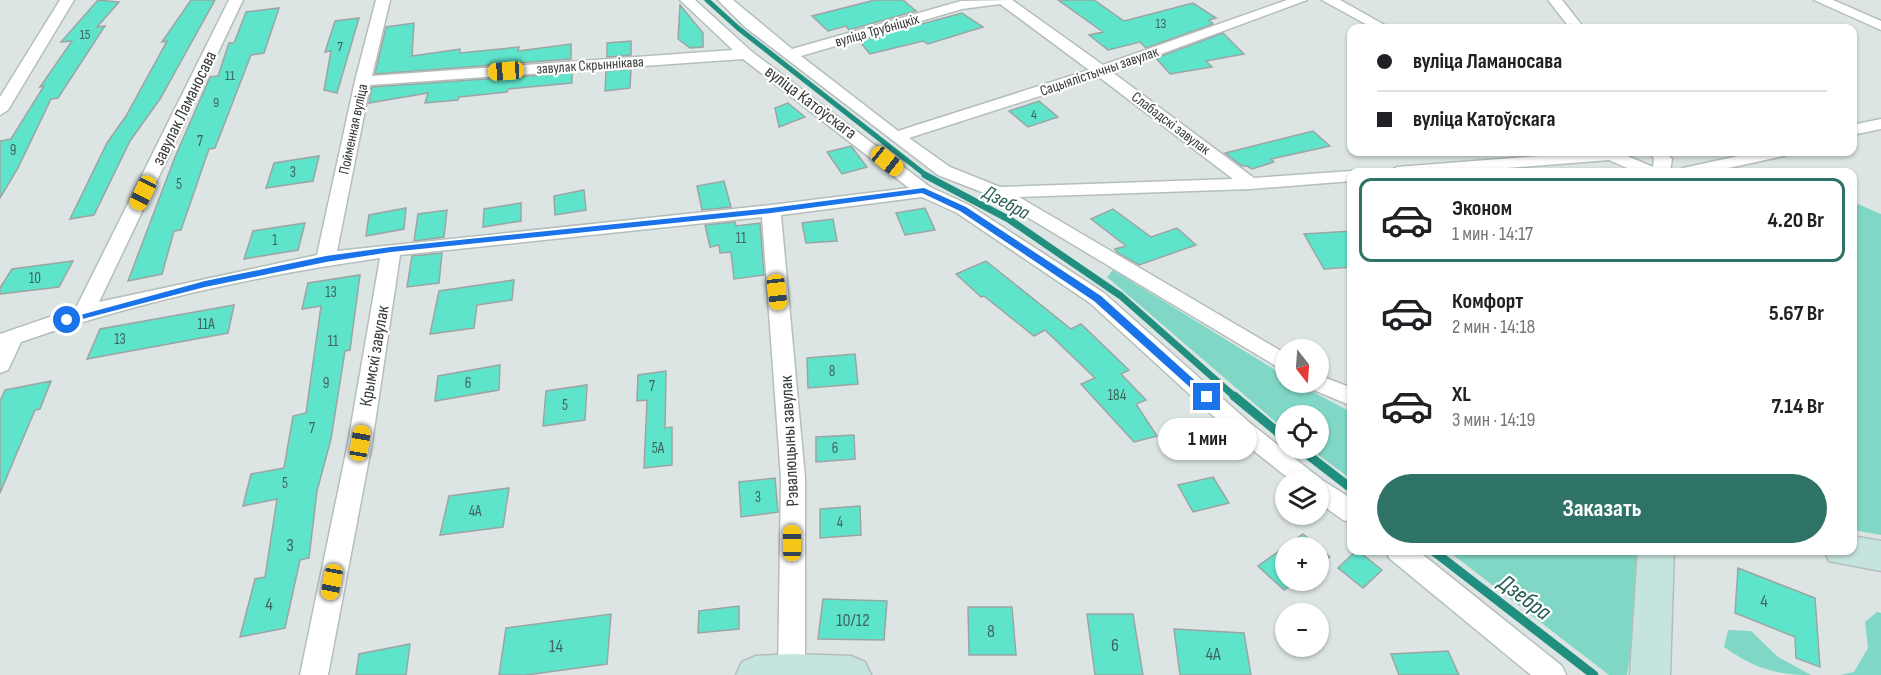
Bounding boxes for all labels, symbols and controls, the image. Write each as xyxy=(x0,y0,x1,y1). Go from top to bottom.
street label: вуліца Трубніцкіх xyxy=(833,9,922,52)
house number: 13 xyxy=(1156,15,1167,32)
house number: 15 xyxy=(80,26,91,43)
house number: 7 xyxy=(337,38,343,55)
street label: Сацыялістычны завулак xyxy=(1037,42,1161,101)
street label: завулак Ламаносава xyxy=(148,48,221,169)
text: вуліца Ламаносава xyxy=(1413,48,1562,75)
street label: завулак Скрыннікава xyxy=(536,52,645,79)
car xyxy=(487,61,525,81)
street label: вуліца Катоўскага xyxy=(761,61,861,144)
house number: 11 xyxy=(225,67,235,84)
street label: Пойменная вуліца xyxy=(335,82,372,176)
street label: Слабадскі завулак xyxy=(1128,88,1214,159)
house number: 9 xyxy=(213,94,219,111)
house number: 4 xyxy=(1031,106,1037,123)
text: вуліца Катоўскага xyxy=(1413,106,1555,133)
house number: 7 xyxy=(197,132,203,151)
house number: 9 xyxy=(10,141,16,160)
car xyxy=(867,143,907,179)
house number: 3 xyxy=(290,163,296,182)
car xyxy=(127,173,159,213)
house number: 5 xyxy=(176,175,182,194)
water label: Дзебра xyxy=(978,180,1034,225)
icon: car xyxy=(1380,193,1434,247)
text: Эконом xyxy=(1452,195,1512,222)
text: 4.20 Br xyxy=(1767,207,1824,234)
text: 1 мин · 14:17 xyxy=(1452,222,1533,246)
house number: 11 xyxy=(736,229,747,248)
house number: 1 xyxy=(272,231,278,250)
house number: 10 xyxy=(29,269,41,288)
car xyxy=(766,273,788,311)
house number: 13 xyxy=(325,283,337,302)
icon: car xyxy=(1380,286,1434,340)
text: Комфорт xyxy=(1452,288,1523,315)
text: 5.67 Br xyxy=(1769,300,1824,327)
street label: Крымскі завулак xyxy=(355,304,394,408)
route start xyxy=(53,306,80,333)
house number: 11А xyxy=(197,315,215,334)
text: 2 мин · 14:18 xyxy=(1452,315,1535,339)
house number: 13 xyxy=(114,330,126,349)
house number: 11 xyxy=(328,332,339,351)
north arrow xyxy=(1275,339,1329,393)
map controls xyxy=(1275,339,1329,657)
house number: 8 xyxy=(829,362,835,381)
house number: 9 xyxy=(323,374,329,393)
house number: 6 xyxy=(465,374,471,393)
street label: Рэвалюцыны завулак xyxy=(776,375,803,507)
house number: 7 xyxy=(649,377,655,396)
icon: car xyxy=(1380,379,1434,433)
text: XL xyxy=(1452,381,1471,408)
route end xyxy=(1193,383,1220,410)
house number: 184 xyxy=(1108,386,1126,405)
text: 7.14 Br xyxy=(1772,393,1824,420)
house number: 5 xyxy=(562,396,568,415)
button: locate xyxy=(1275,405,1329,459)
text: 3 мин · 14:19 xyxy=(1452,408,1535,432)
callout: 1 мин xyxy=(1158,418,1256,460)
house number: 7 xyxy=(309,419,315,438)
car xyxy=(348,424,372,462)
text: 1 мин xyxy=(1188,427,1227,451)
house number: 5А xyxy=(652,439,665,458)
house number: 6 xyxy=(832,439,838,458)
button: layers xyxy=(1275,471,1329,525)
house number: 5 xyxy=(282,474,288,493)
button: Заказать xyxy=(1377,474,1827,543)
house number: 3 xyxy=(755,488,761,507)
house number: 4А xyxy=(469,502,482,521)
house number: 4 xyxy=(837,513,843,532)
car xyxy=(783,525,801,561)
house number: 3 xyxy=(286,535,294,556)
button: + xyxy=(1275,537,1329,591)
car xyxy=(320,563,344,601)
water label: Дзебра xyxy=(1492,567,1557,627)
house number: 4 xyxy=(1760,591,1768,612)
house number: 4 xyxy=(265,594,273,615)
button: − xyxy=(1275,603,1329,657)
house number: 10/12 xyxy=(836,610,870,631)
house number: 8 xyxy=(987,621,995,642)
house number: 6 xyxy=(1111,635,1119,656)
house number: 14 xyxy=(549,636,563,657)
house number: 4А xyxy=(1205,644,1221,665)

